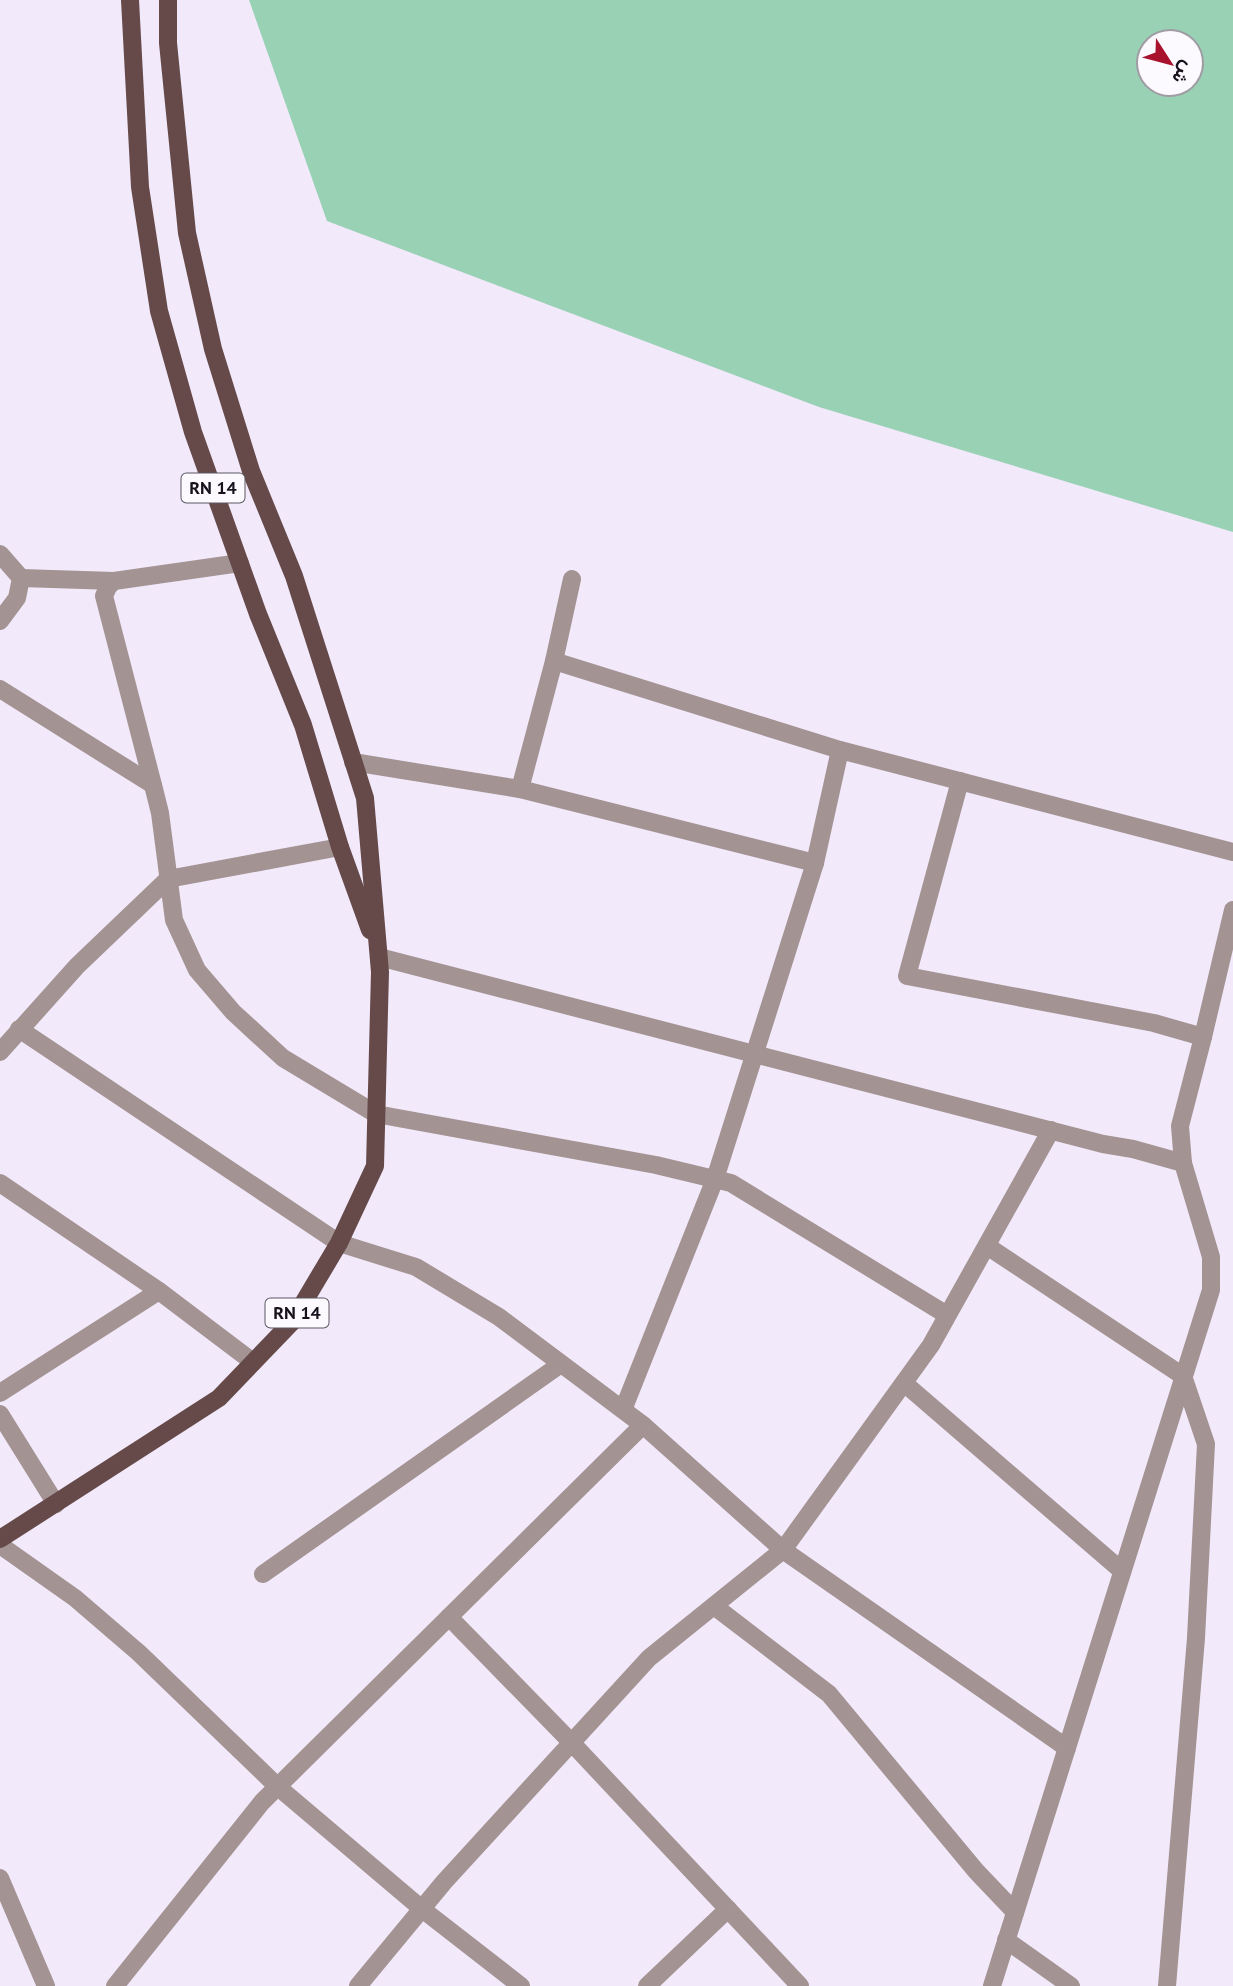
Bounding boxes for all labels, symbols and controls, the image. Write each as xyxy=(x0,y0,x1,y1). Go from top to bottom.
north arrow xyxy=(1135,28,1205,98)
text: ش xyxy=(1167,57,1200,89)
road number: RN 14 xyxy=(182,474,244,502)
road number: RN 14 xyxy=(266,1298,328,1328)

